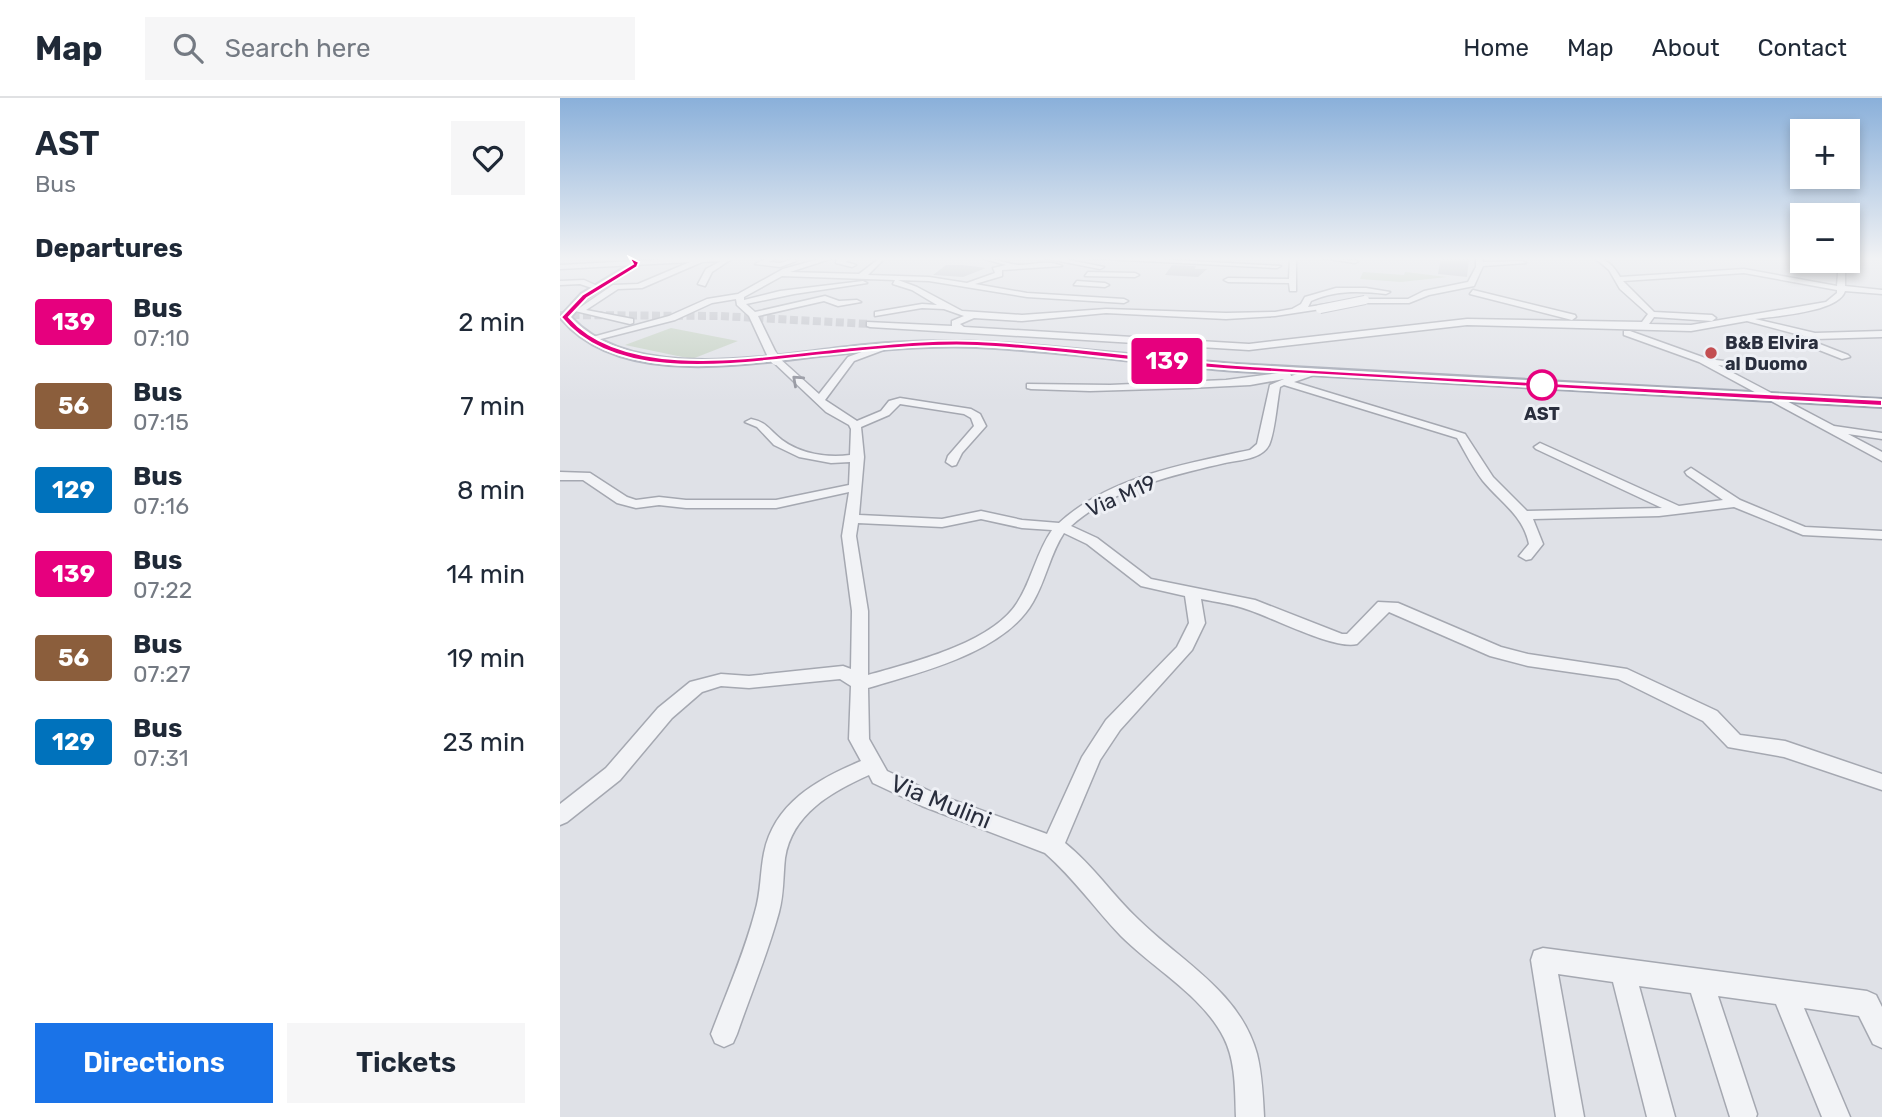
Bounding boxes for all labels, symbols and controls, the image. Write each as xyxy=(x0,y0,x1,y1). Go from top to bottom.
search box xyxy=(145,17,635,80)
text: Map xyxy=(35,29,103,68)
icon: search xyxy=(169,29,207,67)
text: Search here xyxy=(225,33,370,64)
text: Home xyxy=(1463,34,1529,62)
text: Map xyxy=(1567,34,1614,62)
text: About xyxy=(1652,34,1720,62)
text: Contact xyxy=(1758,34,1847,62)
map controls xyxy=(1790,119,1860,273)
button: + xyxy=(1790,119,1860,189)
button: heart xyxy=(451,121,525,195)
text: AST xyxy=(35,124,100,163)
text: Bus xyxy=(35,170,76,198)
button: − xyxy=(1790,203,1860,273)
text: Departures xyxy=(35,233,183,264)
text: Bus xyxy=(133,293,182,324)
text: 2 min xyxy=(458,307,525,338)
text: 139 xyxy=(52,308,95,336)
text: 07:10 xyxy=(133,324,190,352)
place label: B&B Elvira al Duomo xyxy=(1725,332,1819,375)
line badge: 139 xyxy=(1127,338,1207,384)
marker: B&B Elvira al Duomo xyxy=(1703,345,1719,361)
text: 139 xyxy=(1145,347,1189,375)
marker: AST xyxy=(1527,370,1557,400)
one-way arrow xyxy=(792,376,805,389)
text: Bus xyxy=(133,377,182,408)
text: 7 min xyxy=(460,391,525,422)
text: 56 xyxy=(58,392,89,420)
place label: AST xyxy=(1524,403,1560,425)
text: 07:15 xyxy=(133,408,189,436)
text: Bus xyxy=(133,461,182,492)
street label: Via M19 xyxy=(1082,469,1160,522)
text: 8 min xyxy=(457,475,525,506)
text: 129 xyxy=(52,476,95,504)
text: 07:16 xyxy=(133,492,189,520)
text: Bus xyxy=(133,545,182,576)
text: 14 min xyxy=(446,559,525,590)
text: 139 xyxy=(52,560,95,588)
text: 07:22 xyxy=(133,576,192,604)
text: Bus xyxy=(133,629,182,660)
text: 19 min xyxy=(447,643,525,674)
text: 56 xyxy=(58,644,89,672)
text: 07:27 xyxy=(133,660,191,688)
text: Bus xyxy=(133,713,182,744)
text: 23 min xyxy=(443,727,525,758)
text: 129 xyxy=(52,728,95,756)
text: 07:31 xyxy=(133,744,189,772)
street label: Via Mulini xyxy=(887,769,995,835)
button: Directions xyxy=(35,1023,273,1103)
button: Tickets xyxy=(287,1023,525,1103)

